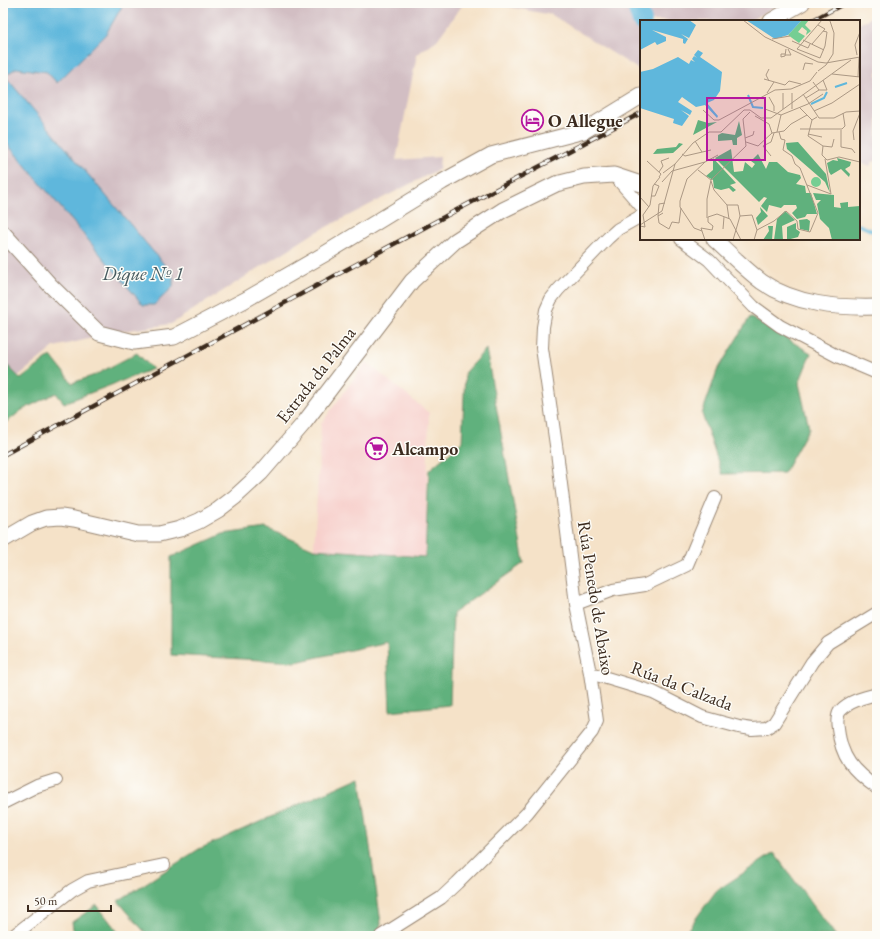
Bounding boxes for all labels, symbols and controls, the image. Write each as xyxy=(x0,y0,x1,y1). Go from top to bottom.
inset map xyxy=(640,20,860,240)
hotel icon: O Allegue xyxy=(520,108,546,134)
place label: O Allegue xyxy=(548,109,623,132)
water label: Dique Nº 1 xyxy=(101,261,184,287)
street label: Estrada da Palma xyxy=(271,321,361,428)
supermarket icon: Alcampo xyxy=(364,436,390,462)
place label: Alcampo xyxy=(391,437,458,460)
street label: Rúa Penedo de Abaixo xyxy=(573,519,620,677)
street label: Rúa da Calzada xyxy=(628,656,737,716)
scale bar xyxy=(28,887,111,913)
text: 50 m xyxy=(34,893,58,909)

